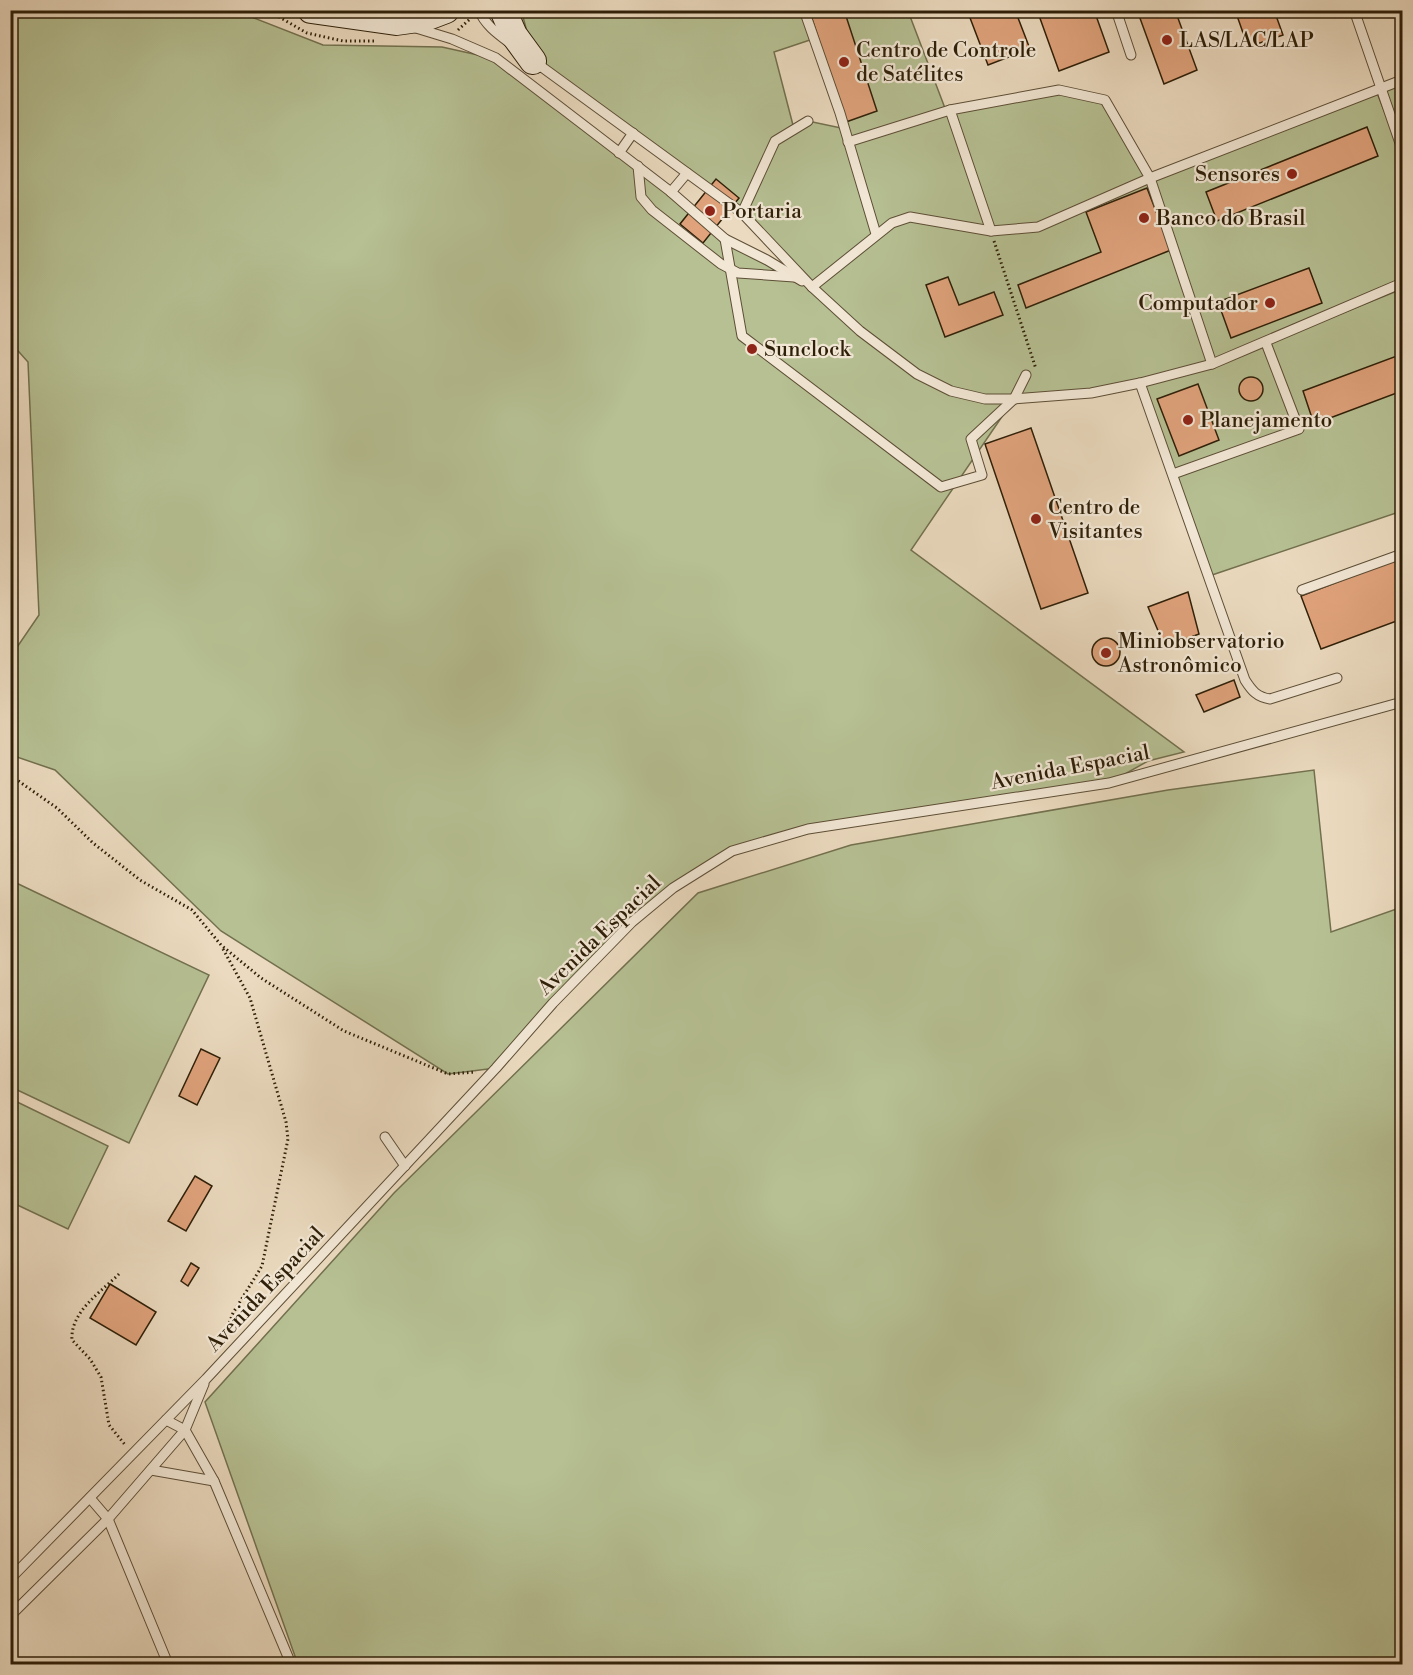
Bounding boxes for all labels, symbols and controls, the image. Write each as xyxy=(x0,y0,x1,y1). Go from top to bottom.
place label: LAS/LAC/LAP xyxy=(1179,28,1314,54)
marker: LAS/LAC/LAP xyxy=(1160,33,1174,47)
place label: Centro de Controle de Satélites xyxy=(856,38,1036,88)
marker: Centro de Controle de Satélites xyxy=(837,55,851,69)
place label: Sensores xyxy=(1195,162,1280,188)
marker: Sensores xyxy=(1285,167,1299,181)
place label: Portaria xyxy=(722,199,802,225)
marker: Portaria xyxy=(703,204,717,218)
place label: Banco do Brasil xyxy=(1155,206,1305,232)
marker: Banco do Brasil xyxy=(1137,211,1151,225)
place label: Computador xyxy=(1138,291,1258,317)
marker: Computador xyxy=(1263,296,1277,310)
place label: Sunclock xyxy=(764,337,852,363)
marker: Sunclock xyxy=(745,342,759,356)
place label: Planejamento xyxy=(1200,408,1332,434)
marker: Planejamento xyxy=(1181,413,1195,427)
place label: Centro de Visitantes xyxy=(1047,495,1143,545)
marker: Centro de Visitantes xyxy=(1029,512,1043,526)
place label: Miniobservatorio Astronômico xyxy=(1117,629,1285,679)
marker: Miniobservatorio Astronômico xyxy=(1099,646,1113,660)
street label: Avenida Espacial xyxy=(988,740,1152,796)
street label: Avenida Espacial xyxy=(532,870,667,1002)
street label: Avenida Espacial xyxy=(201,1222,330,1358)

